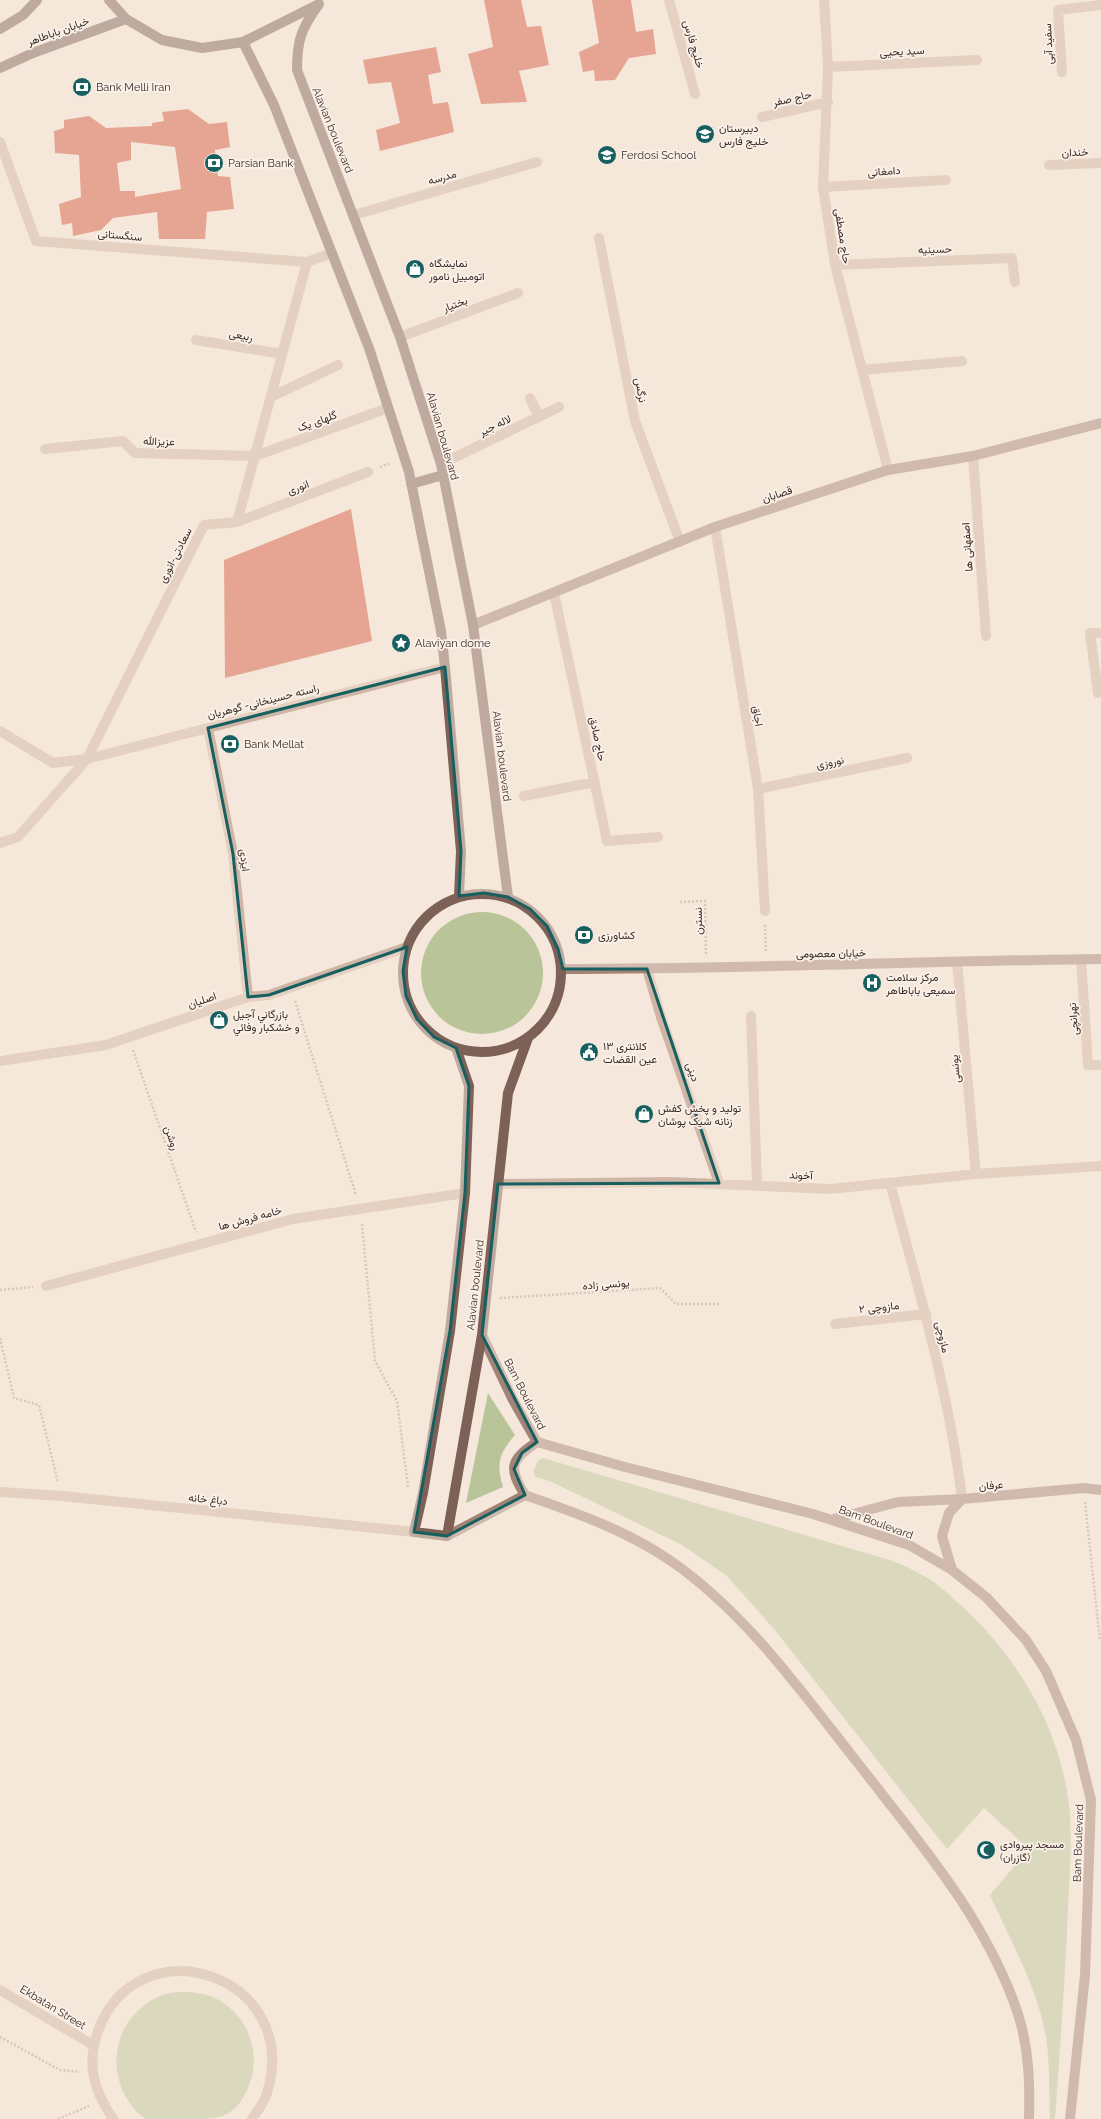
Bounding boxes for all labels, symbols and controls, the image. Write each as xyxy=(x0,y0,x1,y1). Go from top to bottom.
street label: خیابان باباطاهر xyxy=(25,14,91,49)
street label: خلیج فارس xyxy=(679,18,707,70)
street label: سفید آبی xyxy=(1041,23,1056,65)
street label: سید یحیی xyxy=(879,44,925,59)
bank icon: Bank Melli Iran xyxy=(71,76,93,98)
place label: Bank Melli Iran xyxy=(96,81,171,94)
street label: Alavian boulevard xyxy=(309,85,356,175)
street label: حاج صفر xyxy=(771,88,813,110)
place label: دبیرستان خلیج فارس xyxy=(719,122,769,149)
school or university icon: دبیرستان خلیج فارس xyxy=(694,123,716,145)
school or university icon: Ferdosi School xyxy=(596,144,618,166)
street label: خندان xyxy=(1061,146,1089,159)
place label: Ferdosi School xyxy=(621,149,696,162)
bank icon: Parsian Bank xyxy=(203,152,225,174)
place label: Parsian Bank xyxy=(228,157,293,170)
street label: دامغانی xyxy=(867,164,901,179)
street label: مدرسه xyxy=(426,167,458,188)
street label: حاج مصطفی xyxy=(831,208,853,265)
street label: سنگستانی xyxy=(97,227,143,244)
street label: حسینیه xyxy=(918,242,952,257)
place label: نمایشگاه اتومبیل نامور xyxy=(428,257,485,283)
shop icon: نمایشگاه اتومبیل نامور xyxy=(404,258,426,280)
street label: بختیار xyxy=(440,294,469,315)
street label: ربیعی xyxy=(228,327,254,344)
street label: نرگس xyxy=(632,377,649,404)
street label: Alavian boulevard xyxy=(424,391,461,482)
street label: گلهای یک xyxy=(296,408,339,435)
street label: لاله جیر xyxy=(476,412,513,439)
street label: عزیزالله xyxy=(143,434,175,449)
street label: انوری xyxy=(286,477,311,497)
street label: قصابان xyxy=(760,484,794,505)
street label: اصفهانی ها xyxy=(959,522,976,572)
street label: سعادتی-انوری xyxy=(156,525,195,585)
place icon: Alaviyan dome xyxy=(390,632,412,654)
place label: Alaviyan dome xyxy=(415,637,491,650)
street label: راسته حسینخانی- گوهریان xyxy=(206,681,321,722)
street label: اجاق xyxy=(749,705,766,727)
street label: Alavian boulevard xyxy=(489,710,514,802)
street label: حاج صادق xyxy=(585,716,609,763)
bank icon: Bank Mellat xyxy=(219,733,241,755)
place label: Bank Mellat xyxy=(244,738,304,751)
street label: نوروزی xyxy=(815,753,845,772)
street label: ایزدی xyxy=(237,848,252,872)
street label: نسترن xyxy=(692,907,705,935)
bank icon: کشاورزی xyxy=(573,924,595,946)
place label: کشاورزی xyxy=(598,929,635,942)
street label: خیابان معصومی xyxy=(796,946,866,961)
place label: مرکز سلامت سمیعی باباطاهر xyxy=(885,971,956,997)
hospital icon: مرکز سلامت سمیعی باباطاهر xyxy=(861,972,883,994)
street label: اصلیان xyxy=(186,990,218,1011)
street label: تهرانچی xyxy=(1066,1002,1082,1036)
place label: بازرگاني آجيل و خشكبار وفائي xyxy=(233,1008,300,1037)
shop icon: بازرگاني آجيل و خشكبار وفائي xyxy=(208,1009,230,1031)
place label: کلانتری ۱۳ عین القضات xyxy=(603,1040,657,1066)
public building icon: کلانتری ۱۳ عین القضات xyxy=(578,1041,600,1063)
street label: یونسی xyxy=(948,1054,963,1084)
street label: دینی xyxy=(683,1061,702,1084)
place label: تولید و پخش کفش زنانه شیک پوشان xyxy=(658,1102,742,1129)
shop icon: تولید و پخش کفش زنانه شیک پوشان xyxy=(633,1103,655,1125)
street label: روشن xyxy=(161,1124,182,1152)
street label: آخوند xyxy=(789,1168,815,1183)
street label: خامه فروش ها xyxy=(217,1204,283,1233)
street label: Alavian boulevard xyxy=(464,1239,487,1331)
street label: یونسی زاده xyxy=(582,1276,630,1293)
street label: مازوچی ۲ xyxy=(858,1299,900,1317)
street label: مازوچی xyxy=(932,1320,952,1354)
street label: Bam Boulevard xyxy=(501,1356,548,1432)
street label: عرفان xyxy=(978,1478,1004,1493)
street label: دباغ خانه xyxy=(187,1491,228,1509)
street label: Bam Boulevard xyxy=(837,1503,915,1542)
street label: Bam Boulevard xyxy=(1071,1804,1086,1882)
place label: مسجد پیروادی (گازران) xyxy=(1000,1838,1064,1864)
mosque icon: مسجد پیروادی (گازران) xyxy=(975,1839,997,1861)
street label: Ekbatan Street xyxy=(17,1983,88,2032)

